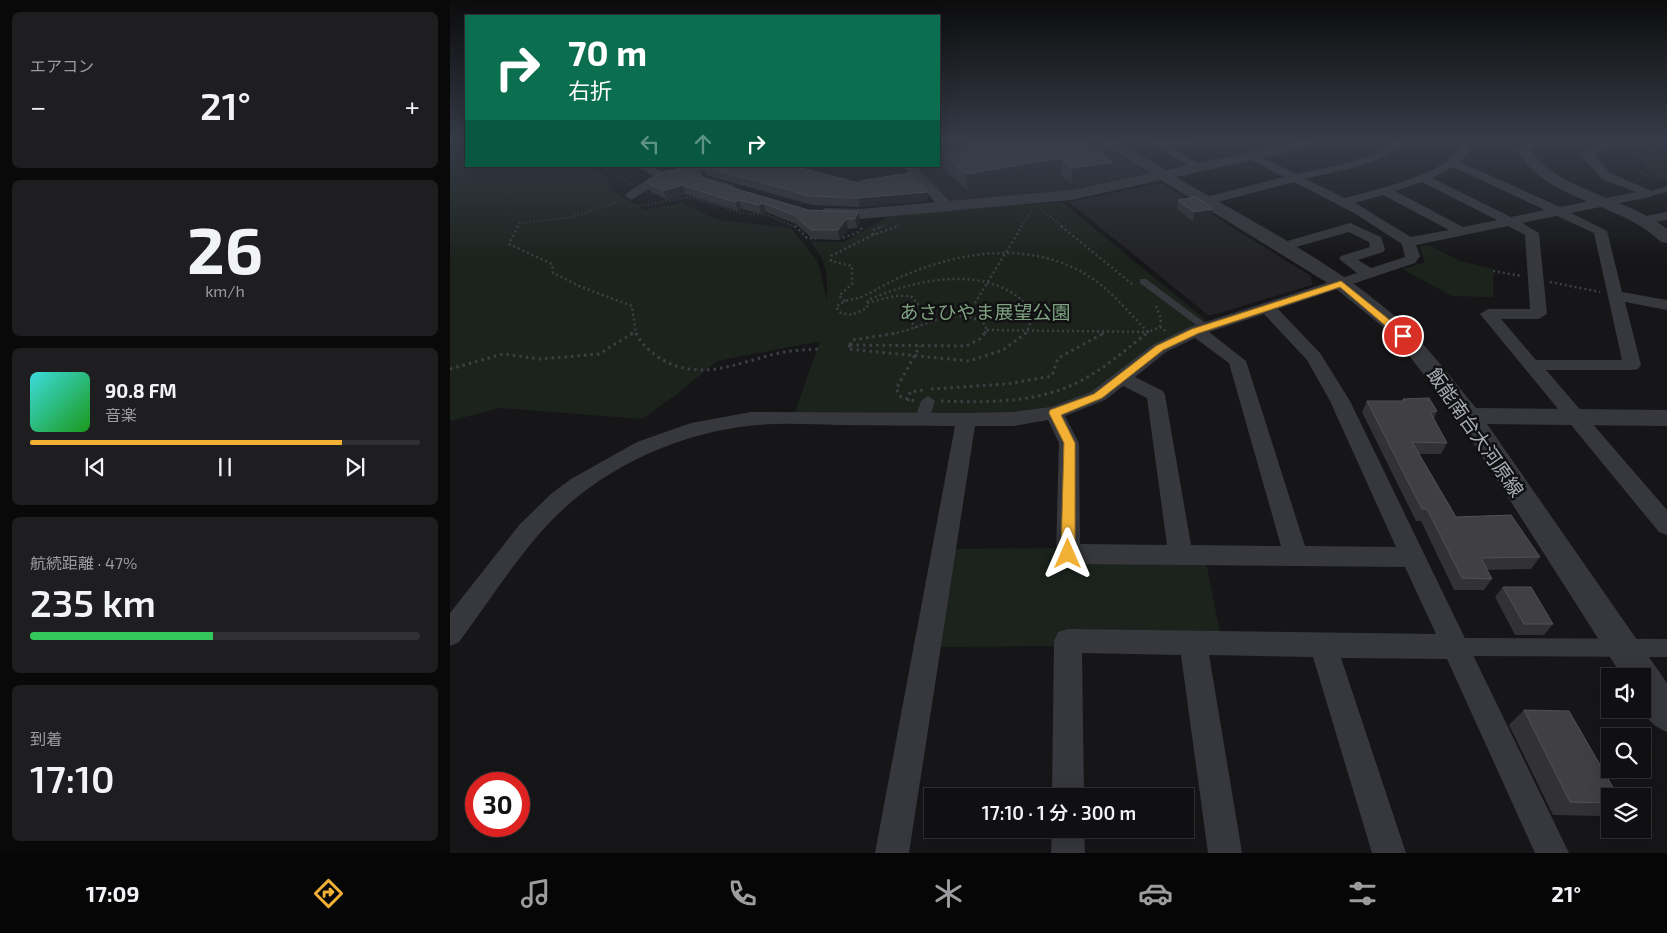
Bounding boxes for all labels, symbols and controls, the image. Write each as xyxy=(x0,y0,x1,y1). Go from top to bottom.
text: 70 m xyxy=(568,31,647,73)
icon: right xyxy=(485,35,550,100)
text: エアコン xyxy=(30,56,94,75)
text: 右折 xyxy=(568,77,612,103)
text: 21° xyxy=(200,82,251,128)
text: − xyxy=(30,89,46,123)
text: + xyxy=(405,89,420,123)
icon: left xyxy=(636,130,664,158)
icon: ahead xyxy=(689,130,717,158)
icon: right xyxy=(742,130,770,158)
text: 26 xyxy=(187,209,263,287)
text: km/h xyxy=(205,281,245,300)
park label: あさひやま展望公園 xyxy=(899,300,1071,323)
pin xyxy=(1382,315,1424,357)
icon: arrive xyxy=(1389,322,1417,350)
street label: 飯能南台大河原線 xyxy=(1423,363,1529,501)
text: 90.8 FM xyxy=(105,379,177,402)
text: 音楽 xyxy=(105,405,137,424)
icon: previous xyxy=(81,453,109,481)
icon: pause xyxy=(211,453,239,481)
icon: next xyxy=(341,453,369,481)
position arrow xyxy=(1041,527,1093,579)
text: 航続距離 · 47% xyxy=(30,553,137,572)
text: 235 km xyxy=(30,579,156,625)
map controls xyxy=(1601,668,1651,838)
button: sound xyxy=(1601,668,1651,718)
button: search xyxy=(1601,728,1651,778)
text: 到着 xyxy=(30,729,62,748)
text: 17:10 xyxy=(30,755,115,801)
speed limit sign: 30 xyxy=(465,772,530,837)
button: layers xyxy=(1601,788,1651,838)
text: 17:10 · 1 分 · 300 m xyxy=(982,801,1136,824)
icon: directions xyxy=(311,876,346,911)
icon: music xyxy=(518,876,553,911)
icon: phone xyxy=(725,876,760,911)
icon: climate xyxy=(931,876,966,911)
icon: car xyxy=(1138,876,1173,911)
icon: filters xyxy=(1345,876,1380,911)
text: 17:09 xyxy=(86,880,139,906)
text: 21° xyxy=(1551,880,1581,906)

